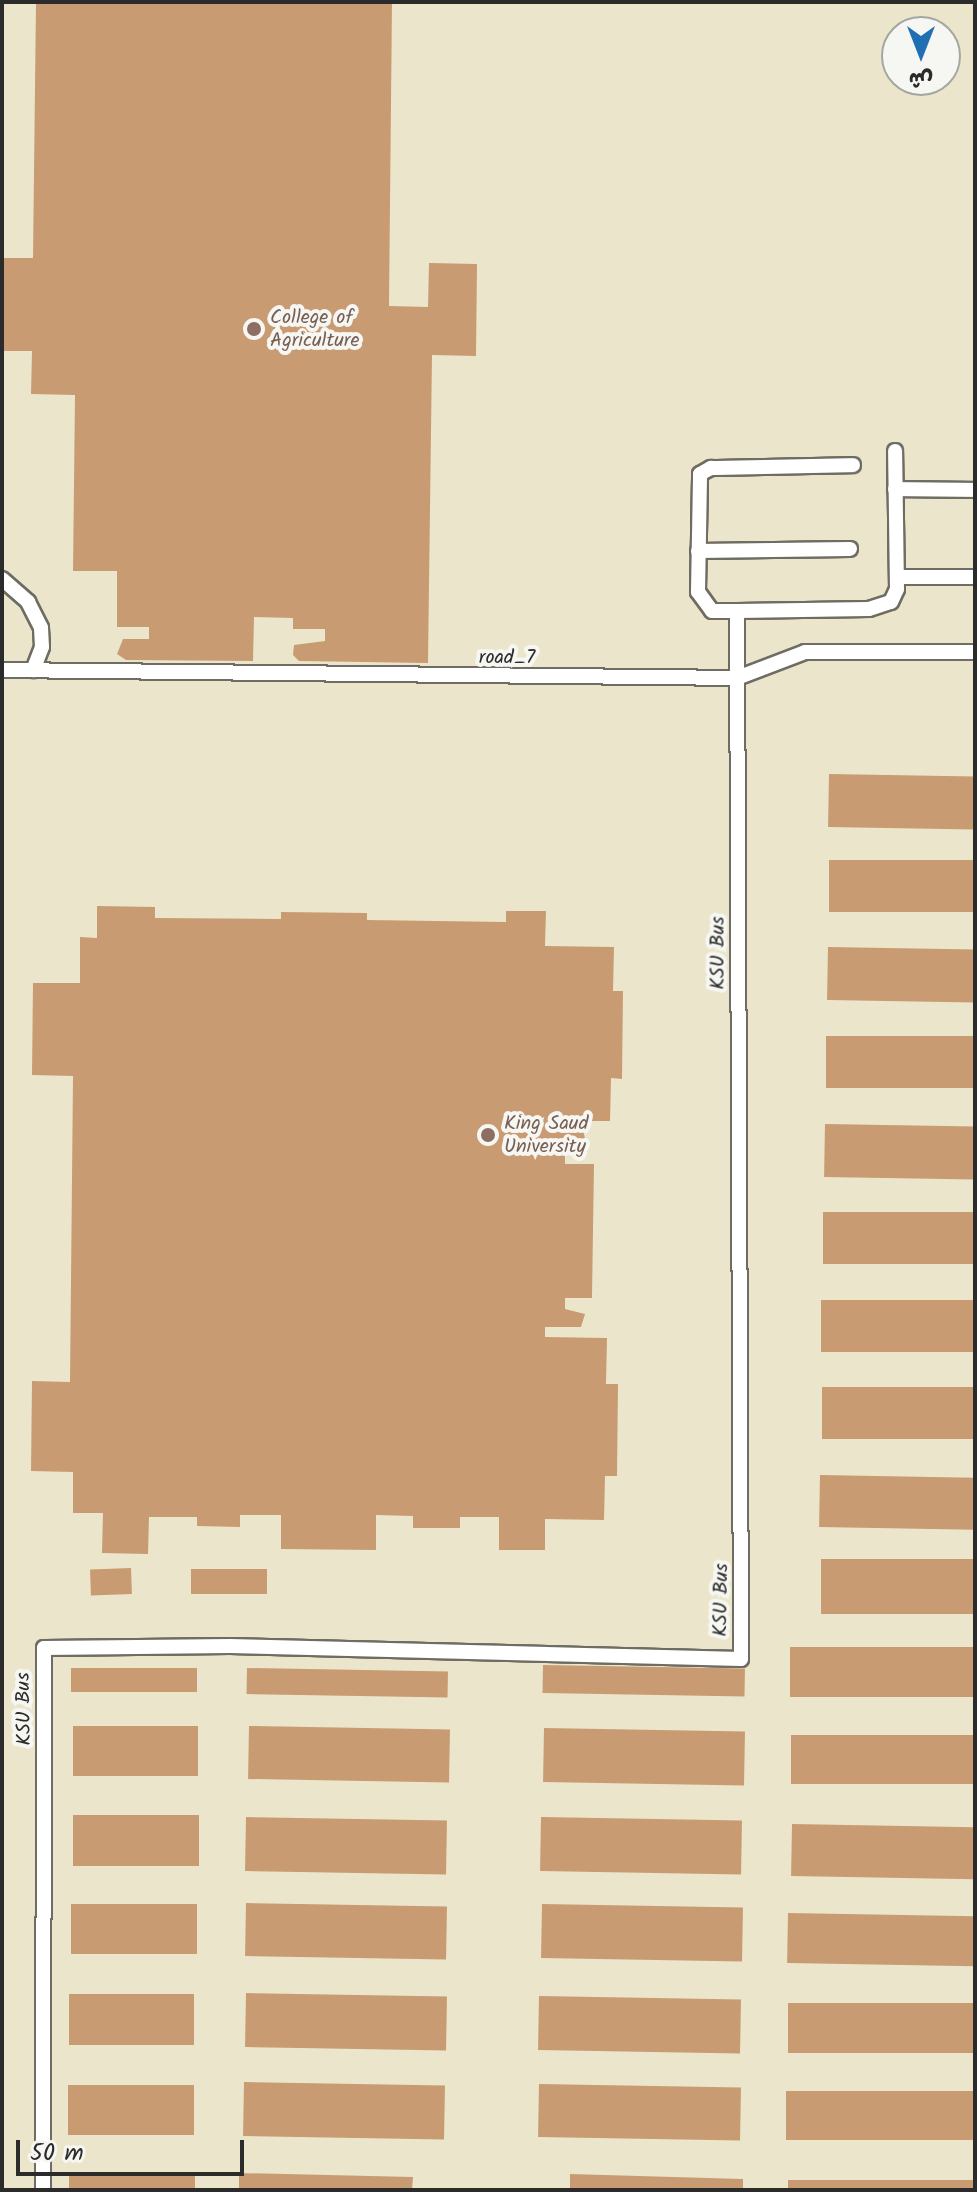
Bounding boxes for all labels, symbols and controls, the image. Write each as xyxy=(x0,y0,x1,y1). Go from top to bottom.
north arrow xyxy=(881,16,961,96)
text: ش xyxy=(909,61,933,96)
place label: College of Agriculture xyxy=(270,306,359,353)
marker: College of Agriculture xyxy=(245,320,263,338)
street label: road_7 xyxy=(479,646,535,670)
street label: KSU Bus xyxy=(707,916,731,990)
place label: King Saud University xyxy=(504,1112,588,1159)
marker: King Saud University xyxy=(479,1126,497,1144)
street label: KSU Bus xyxy=(709,1563,735,1637)
street label: KSU Bus xyxy=(12,1672,38,1746)
scale bar xyxy=(20,2124,248,2174)
text: 50 m xyxy=(30,2134,84,2173)

